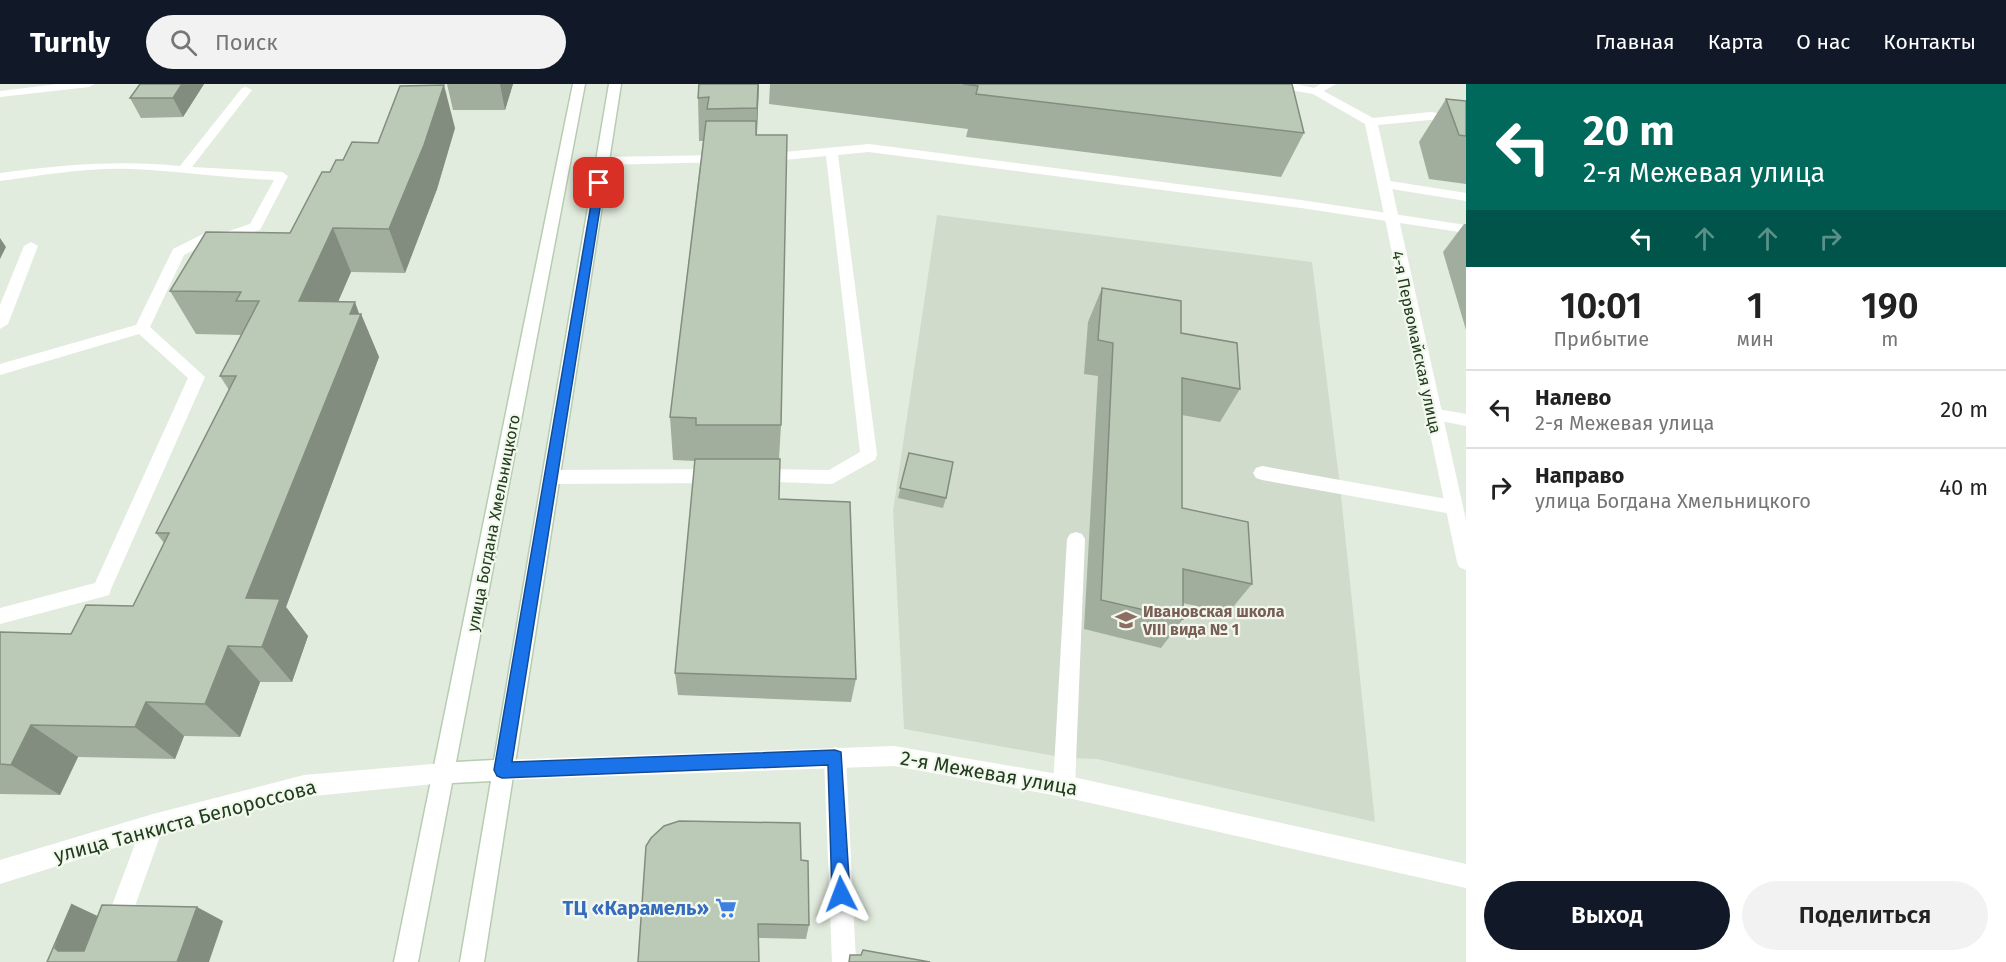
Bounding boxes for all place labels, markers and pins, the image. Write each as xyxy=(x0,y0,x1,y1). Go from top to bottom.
pin xyxy=(573,157,624,208)
place label: Ивановская школа VIII вида № 1 xyxy=(1142,602,1285,639)
school or university icon: Ивановская школа VIII вида № 1 xyxy=(1114,608,1138,632)
place label: ТЦ «Карамель» xyxy=(563,896,709,920)
supermarket icon: ТЦ «Карамель» xyxy=(714,896,738,920)

